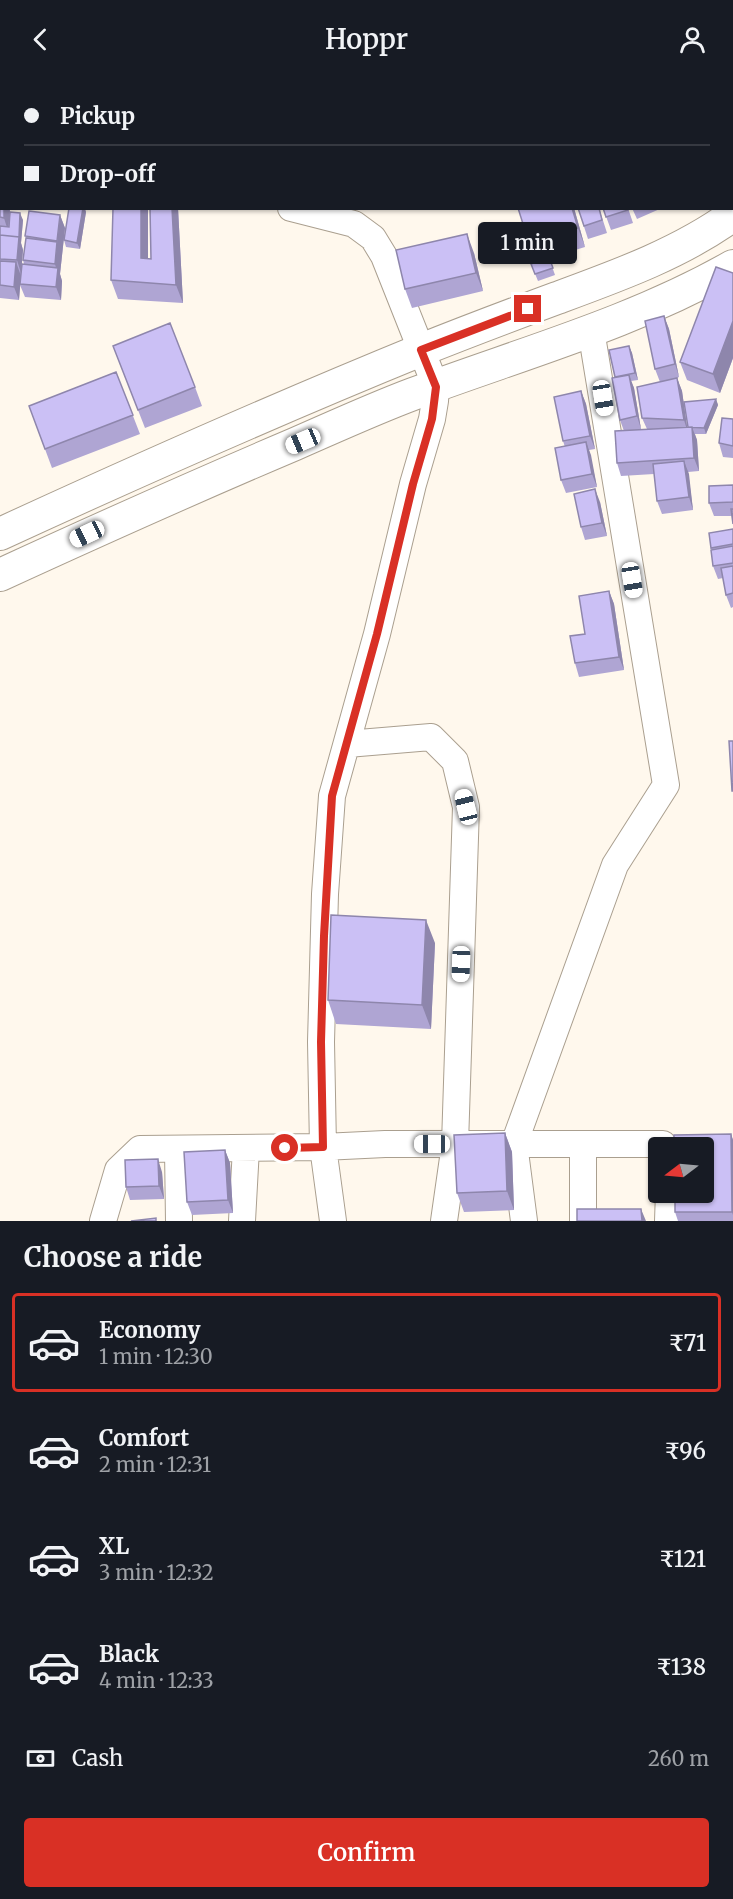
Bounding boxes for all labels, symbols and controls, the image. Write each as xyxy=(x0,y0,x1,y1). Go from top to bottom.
text: Hoppr xyxy=(325,22,408,56)
icon: back xyxy=(24,23,57,56)
icon: person xyxy=(676,23,709,56)
text: Pickup xyxy=(60,102,135,130)
text: Drop-off xyxy=(60,160,155,188)
callout: 1 min xyxy=(478,222,578,264)
text: 1 min xyxy=(501,230,554,255)
route end xyxy=(514,295,541,322)
car xyxy=(591,379,615,417)
car xyxy=(283,426,323,456)
car xyxy=(67,518,107,550)
car xyxy=(620,561,644,599)
car xyxy=(453,787,479,827)
car xyxy=(451,946,471,982)
route start xyxy=(271,1134,298,1161)
car xyxy=(414,1135,450,1153)
north arrow xyxy=(648,1137,714,1203)
map controls xyxy=(648,1137,714,1203)
text: Choose a ride xyxy=(24,1240,202,1274)
icon: car xyxy=(27,1316,81,1370)
text: Economy xyxy=(99,1316,200,1344)
text: ₹71 xyxy=(669,1329,706,1357)
text: 1 min · 12:30 xyxy=(99,1344,213,1369)
icon: car xyxy=(27,1424,81,1478)
text: Comfort xyxy=(99,1424,189,1452)
text: ₹96 xyxy=(665,1437,706,1465)
text: 2 min · 12:31 xyxy=(99,1452,211,1477)
icon: car xyxy=(27,1532,81,1586)
text: XL xyxy=(99,1532,129,1560)
text: ₹121 xyxy=(659,1545,706,1573)
text: 3 min · 12:32 xyxy=(99,1560,214,1585)
icon: car xyxy=(27,1640,81,1694)
text: Black xyxy=(99,1640,159,1668)
text: ₹138 xyxy=(656,1653,706,1681)
text: 4 min · 12:33 xyxy=(99,1668,214,1693)
icon: cash xyxy=(24,1742,57,1775)
text: Cash xyxy=(72,1744,123,1772)
text: 260 m xyxy=(648,1746,709,1771)
button: Confirm xyxy=(24,1818,709,1887)

